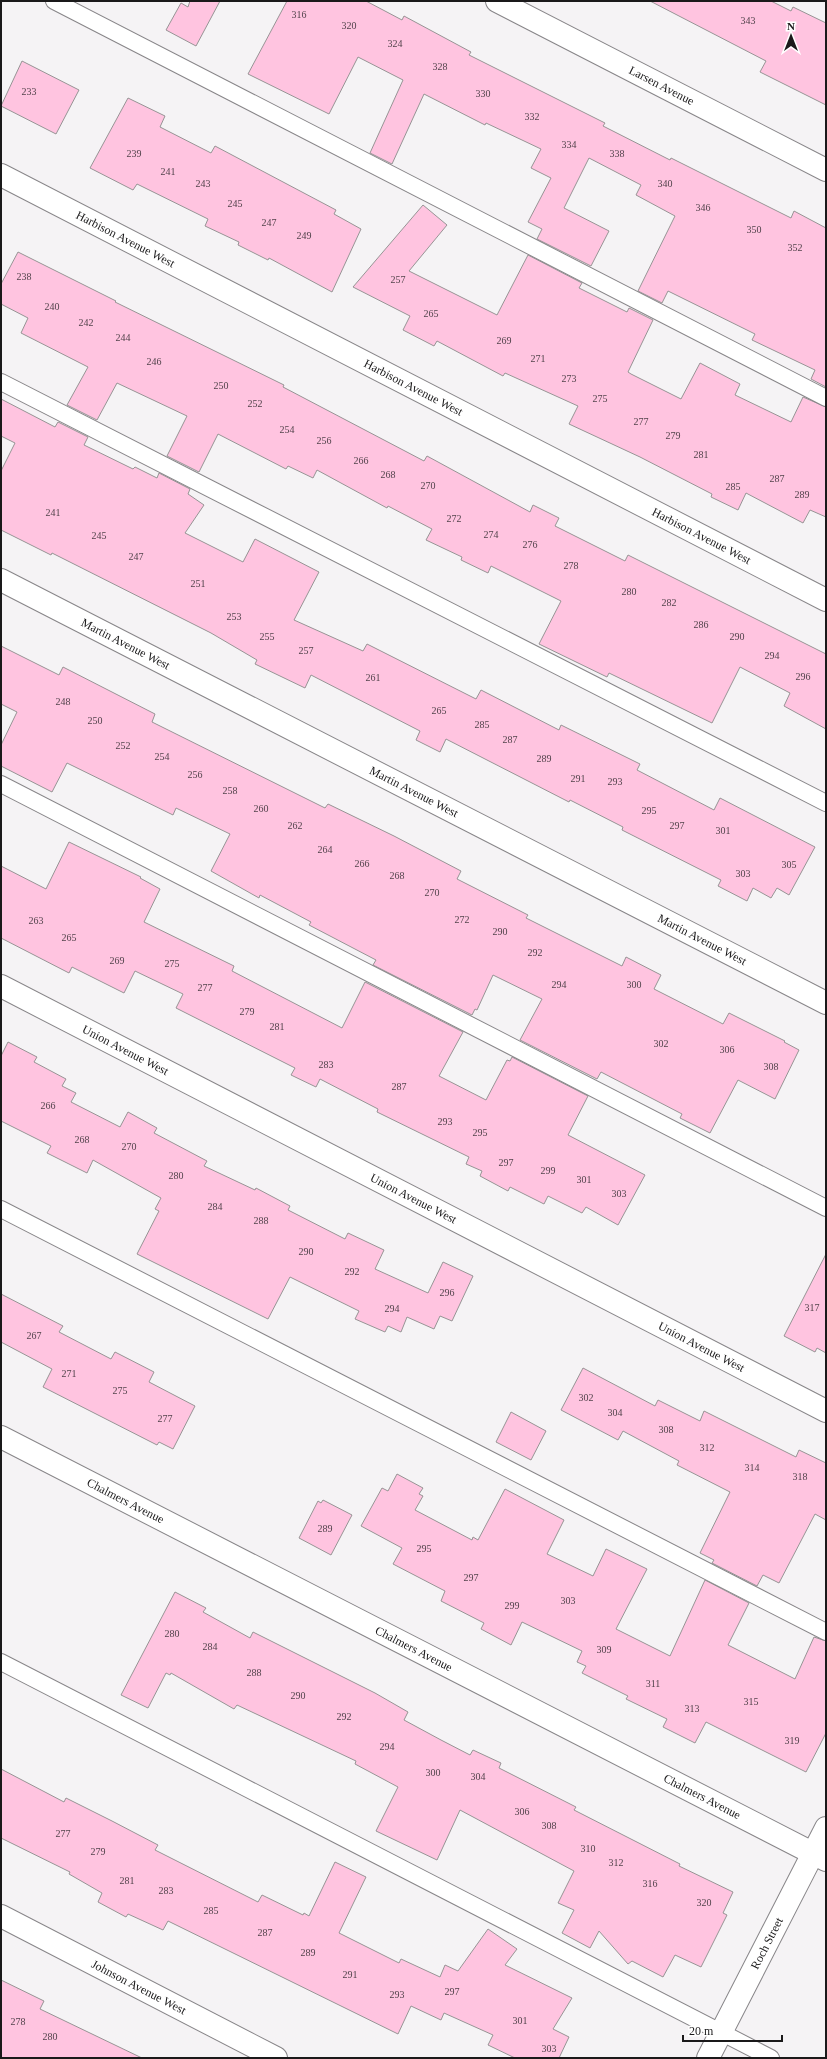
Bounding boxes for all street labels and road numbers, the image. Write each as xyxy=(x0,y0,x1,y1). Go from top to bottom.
street label: Larsen Avenue xyxy=(627,63,697,108)
street label: Harbison Avenue West xyxy=(74,208,178,271)
street label: Harbison Avenue West xyxy=(362,356,466,419)
street label: Harbison Avenue West xyxy=(650,505,754,567)
street label: Martin Avenue West xyxy=(79,615,173,673)
street label: Martin Avenue West xyxy=(367,763,461,821)
street label: Martin Avenue West xyxy=(655,911,750,968)
street label: Union Avenue West xyxy=(80,1022,172,1078)
street label: Union Avenue West xyxy=(368,1170,460,1227)
street label: Union Avenue West xyxy=(656,1319,748,1375)
street label: Chalmers Avenue xyxy=(85,1475,167,1526)
street label: Chalmers Avenue xyxy=(373,1623,455,1674)
street label: Chalmers Avenue xyxy=(661,1771,743,1822)
street label: Roch Street xyxy=(748,1914,786,1971)
street label: Johnson Avenue West xyxy=(89,1957,189,2018)

